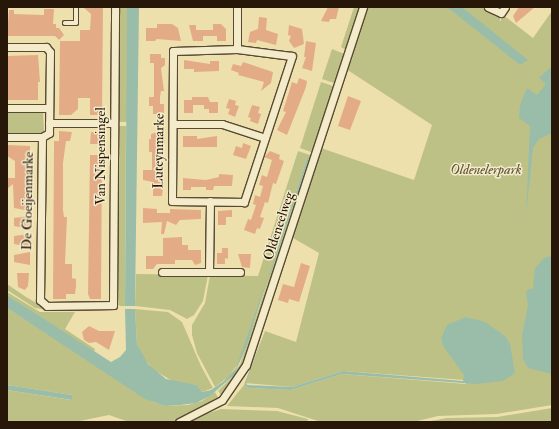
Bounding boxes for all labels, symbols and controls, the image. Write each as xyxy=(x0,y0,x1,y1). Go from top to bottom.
street label: Van Nispensingel xyxy=(93,107,109,205)
street label: Luteynmarke xyxy=(150,113,168,189)
street label: De Goeijenmarke xyxy=(19,152,37,250)
park label: Oldenelerpark xyxy=(450,162,522,178)
street label: Oldeneelweg xyxy=(260,190,298,262)

